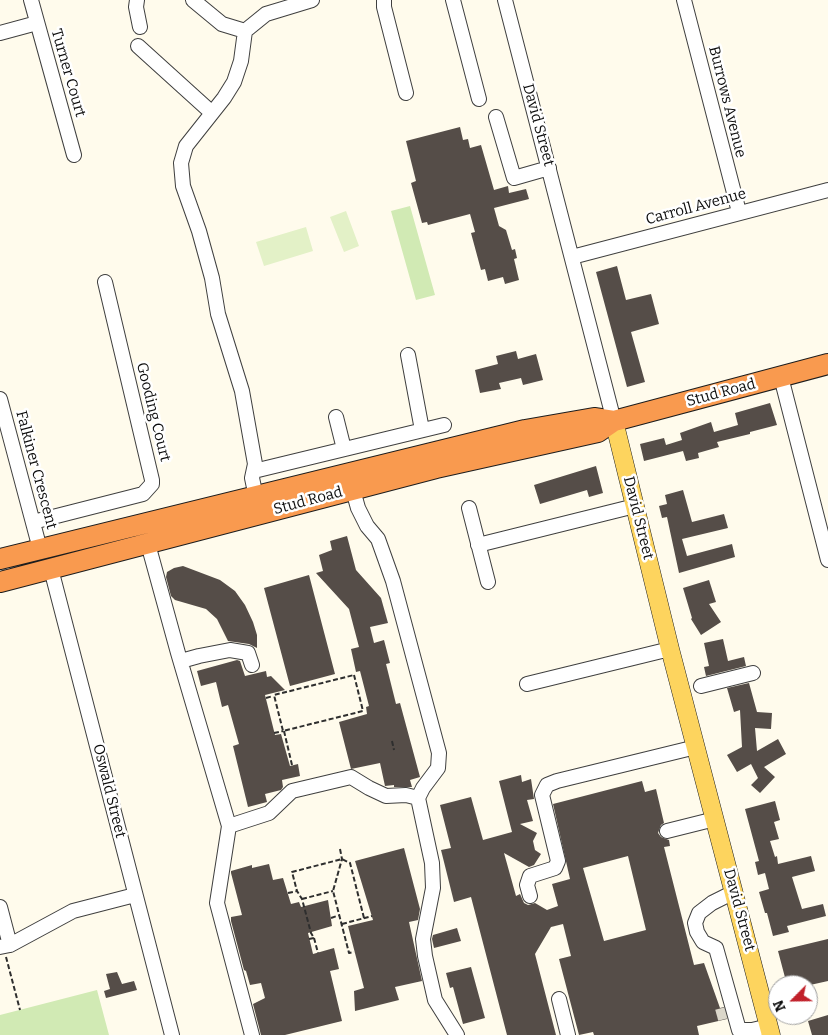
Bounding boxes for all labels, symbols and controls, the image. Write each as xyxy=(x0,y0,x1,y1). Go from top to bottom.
street label: Turner Court xyxy=(47,27,89,119)
street label: Burrows Avenue xyxy=(704,44,750,160)
street label: David Street xyxy=(518,82,558,168)
street label: Carroll Avenue xyxy=(644,185,748,229)
street label: Gooding Court xyxy=(132,360,174,464)
street label: Stud Road xyxy=(685,375,757,411)
street label: Falkiner Crescent xyxy=(12,409,60,531)
street label: David Street xyxy=(619,475,657,561)
street label: Stud Road xyxy=(272,483,344,519)
street label: Oswald Street xyxy=(89,742,129,840)
street label: David Street xyxy=(719,867,759,953)
north arrow xyxy=(768,975,818,1025)
text: N xyxy=(770,997,790,1014)

